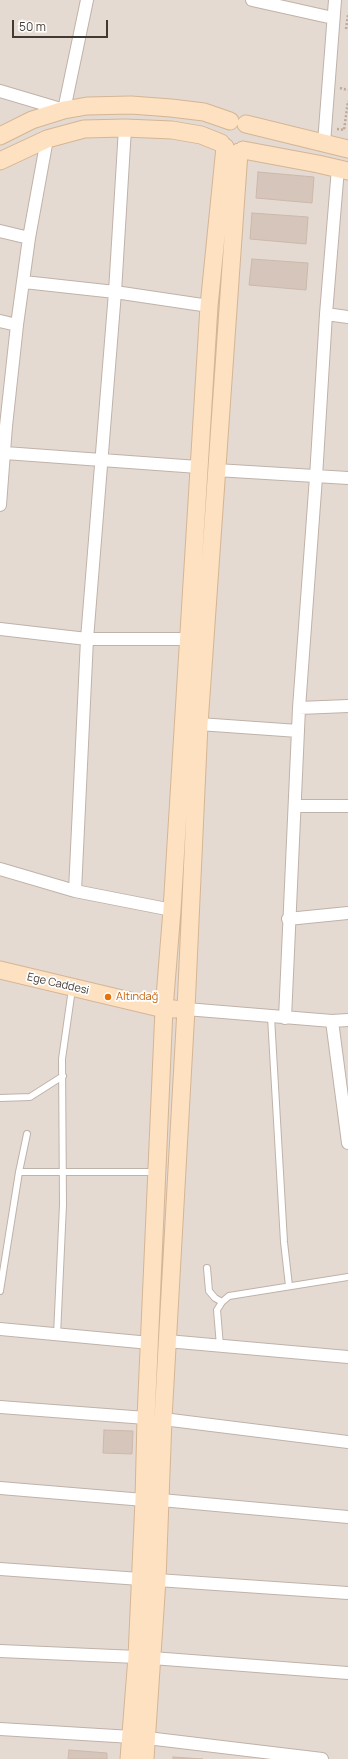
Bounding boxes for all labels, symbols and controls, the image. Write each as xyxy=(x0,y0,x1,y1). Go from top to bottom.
scale bar xyxy=(14,12,110,38)
text: 50 m xyxy=(19,18,46,35)
street label: Ege Caddesi xyxy=(26,970,90,998)
place label: Altındağ xyxy=(116,990,158,1004)
marker: Altındağ xyxy=(103,992,113,1002)

